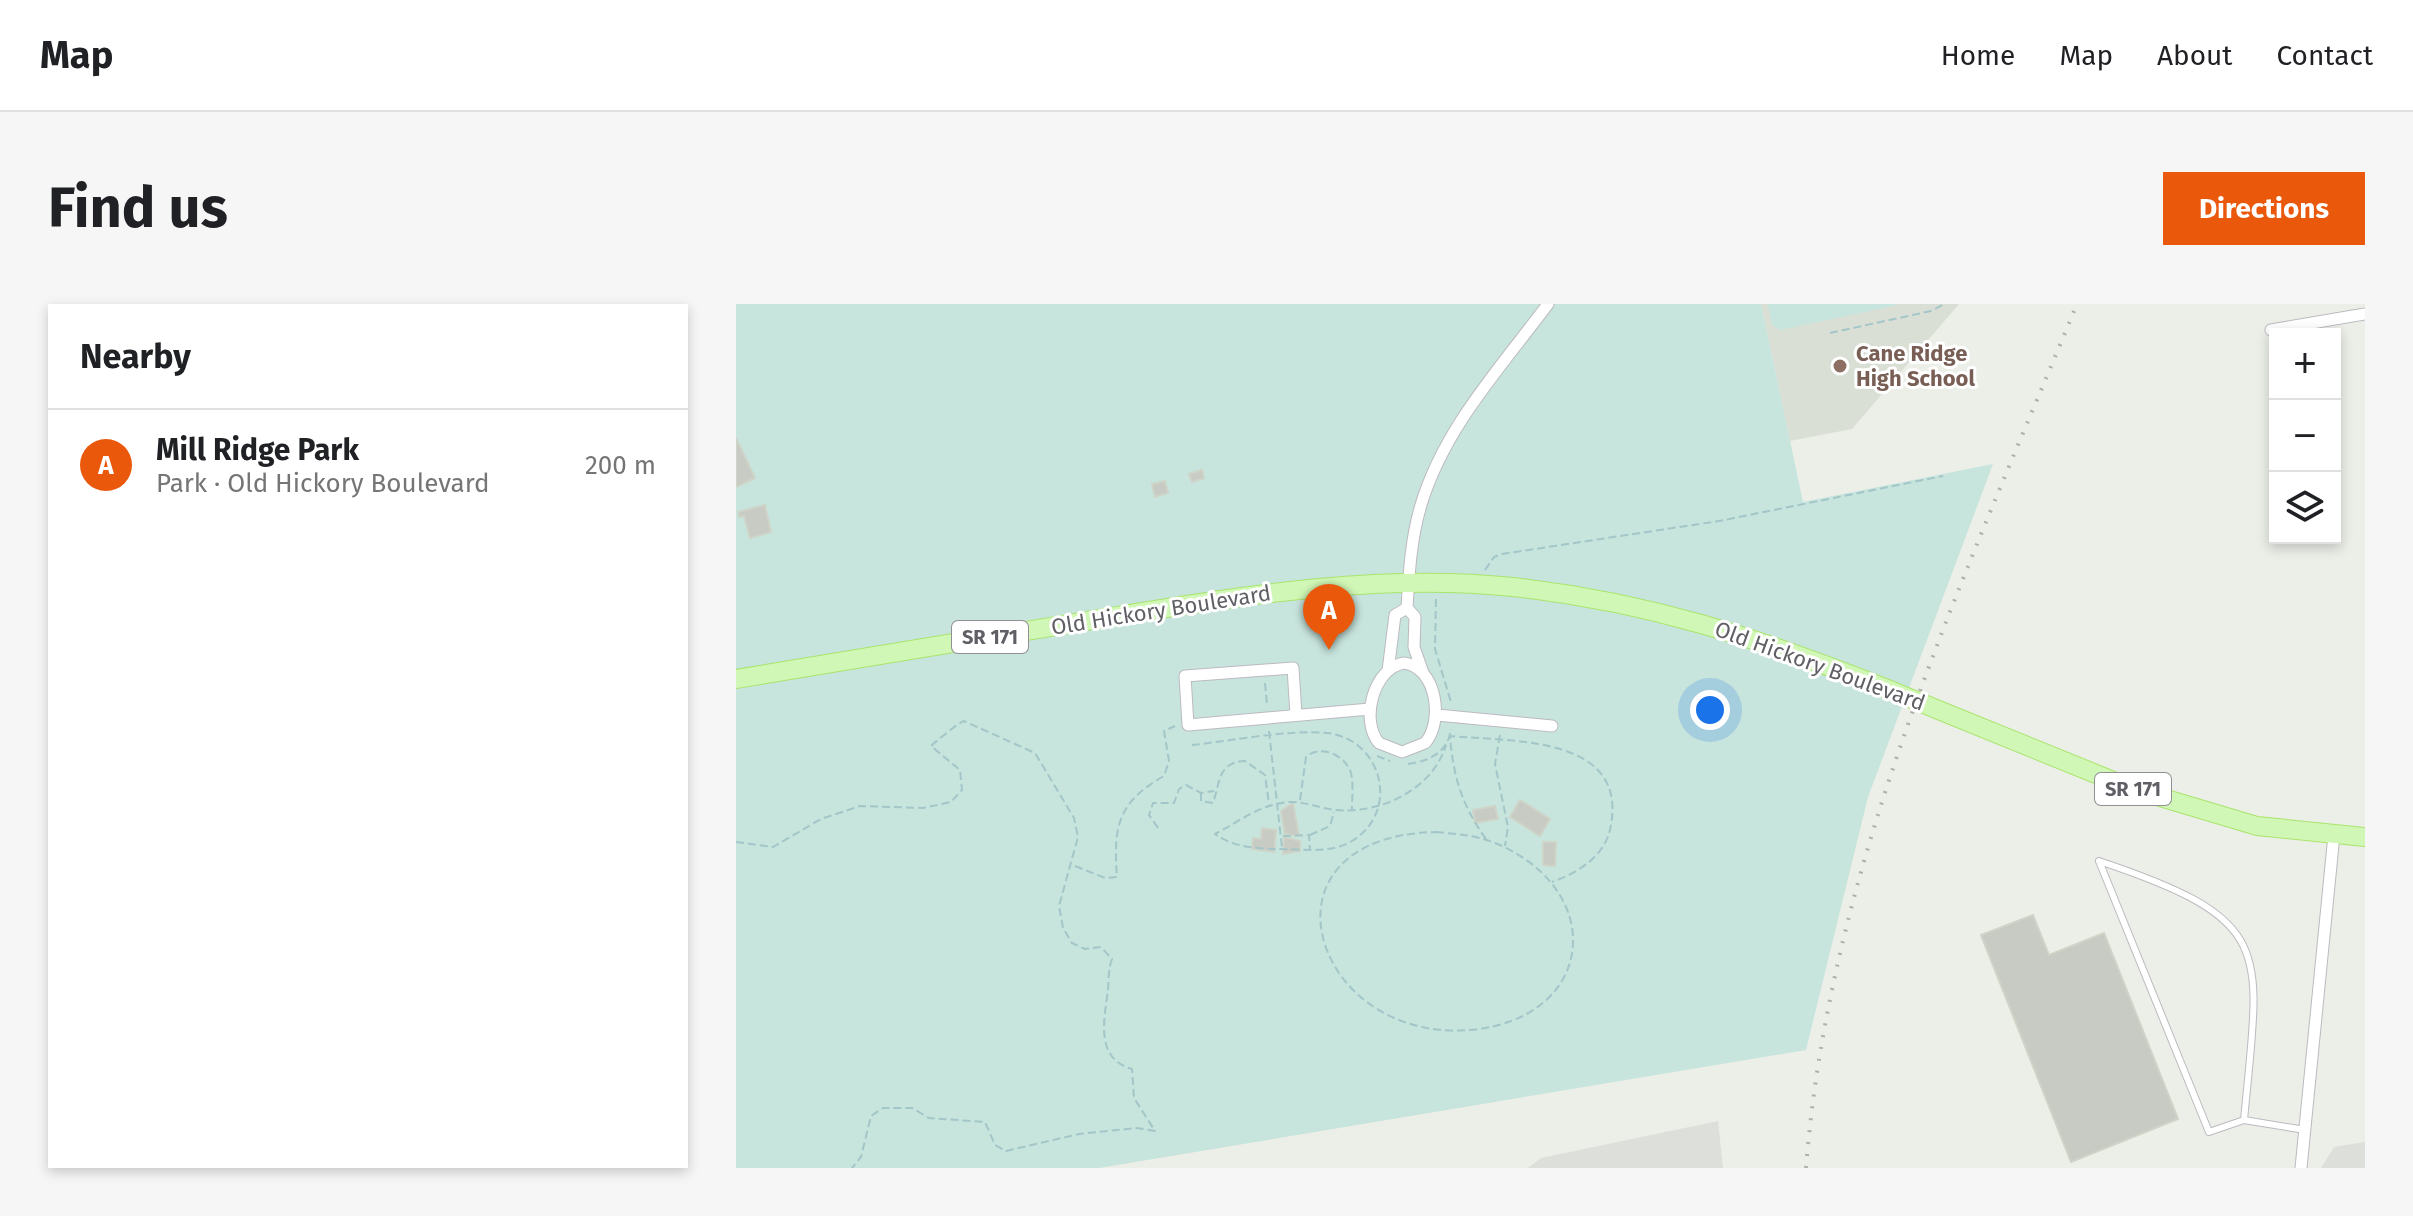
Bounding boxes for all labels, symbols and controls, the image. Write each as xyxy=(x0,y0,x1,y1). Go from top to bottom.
text: Map xyxy=(40,32,113,78)
text: Home xyxy=(1941,39,2015,72)
text: Map xyxy=(2059,39,2113,72)
text: About xyxy=(2157,39,2232,72)
text: Contact xyxy=(2276,39,2373,72)
button: Directions xyxy=(2163,172,2365,245)
text: Find us xyxy=(48,175,228,242)
map controls xyxy=(2269,328,2341,544)
button: + xyxy=(2269,328,2341,400)
text: Nearby xyxy=(80,336,191,377)
place label: Cane Ridge High School xyxy=(1856,340,1975,392)
marker: Cane Ridge High School xyxy=(1831,357,1849,375)
button: − xyxy=(2269,400,2341,472)
text: Mill Ridge Park xyxy=(156,432,359,468)
text: A xyxy=(98,450,114,481)
text: 200 m xyxy=(585,450,656,481)
text: Park · Old Hickory Boulevard xyxy=(156,468,490,499)
button: layers xyxy=(2269,472,2341,544)
street label: Old Hickory Boulevard xyxy=(1049,579,1273,641)
pin: A xyxy=(1303,584,1355,650)
street label: Old Hickory Boulevard xyxy=(1711,615,1929,717)
road number: SR 171 xyxy=(952,621,1028,653)
your location xyxy=(1690,690,1730,730)
road number: SR 171 xyxy=(2095,773,2171,805)

